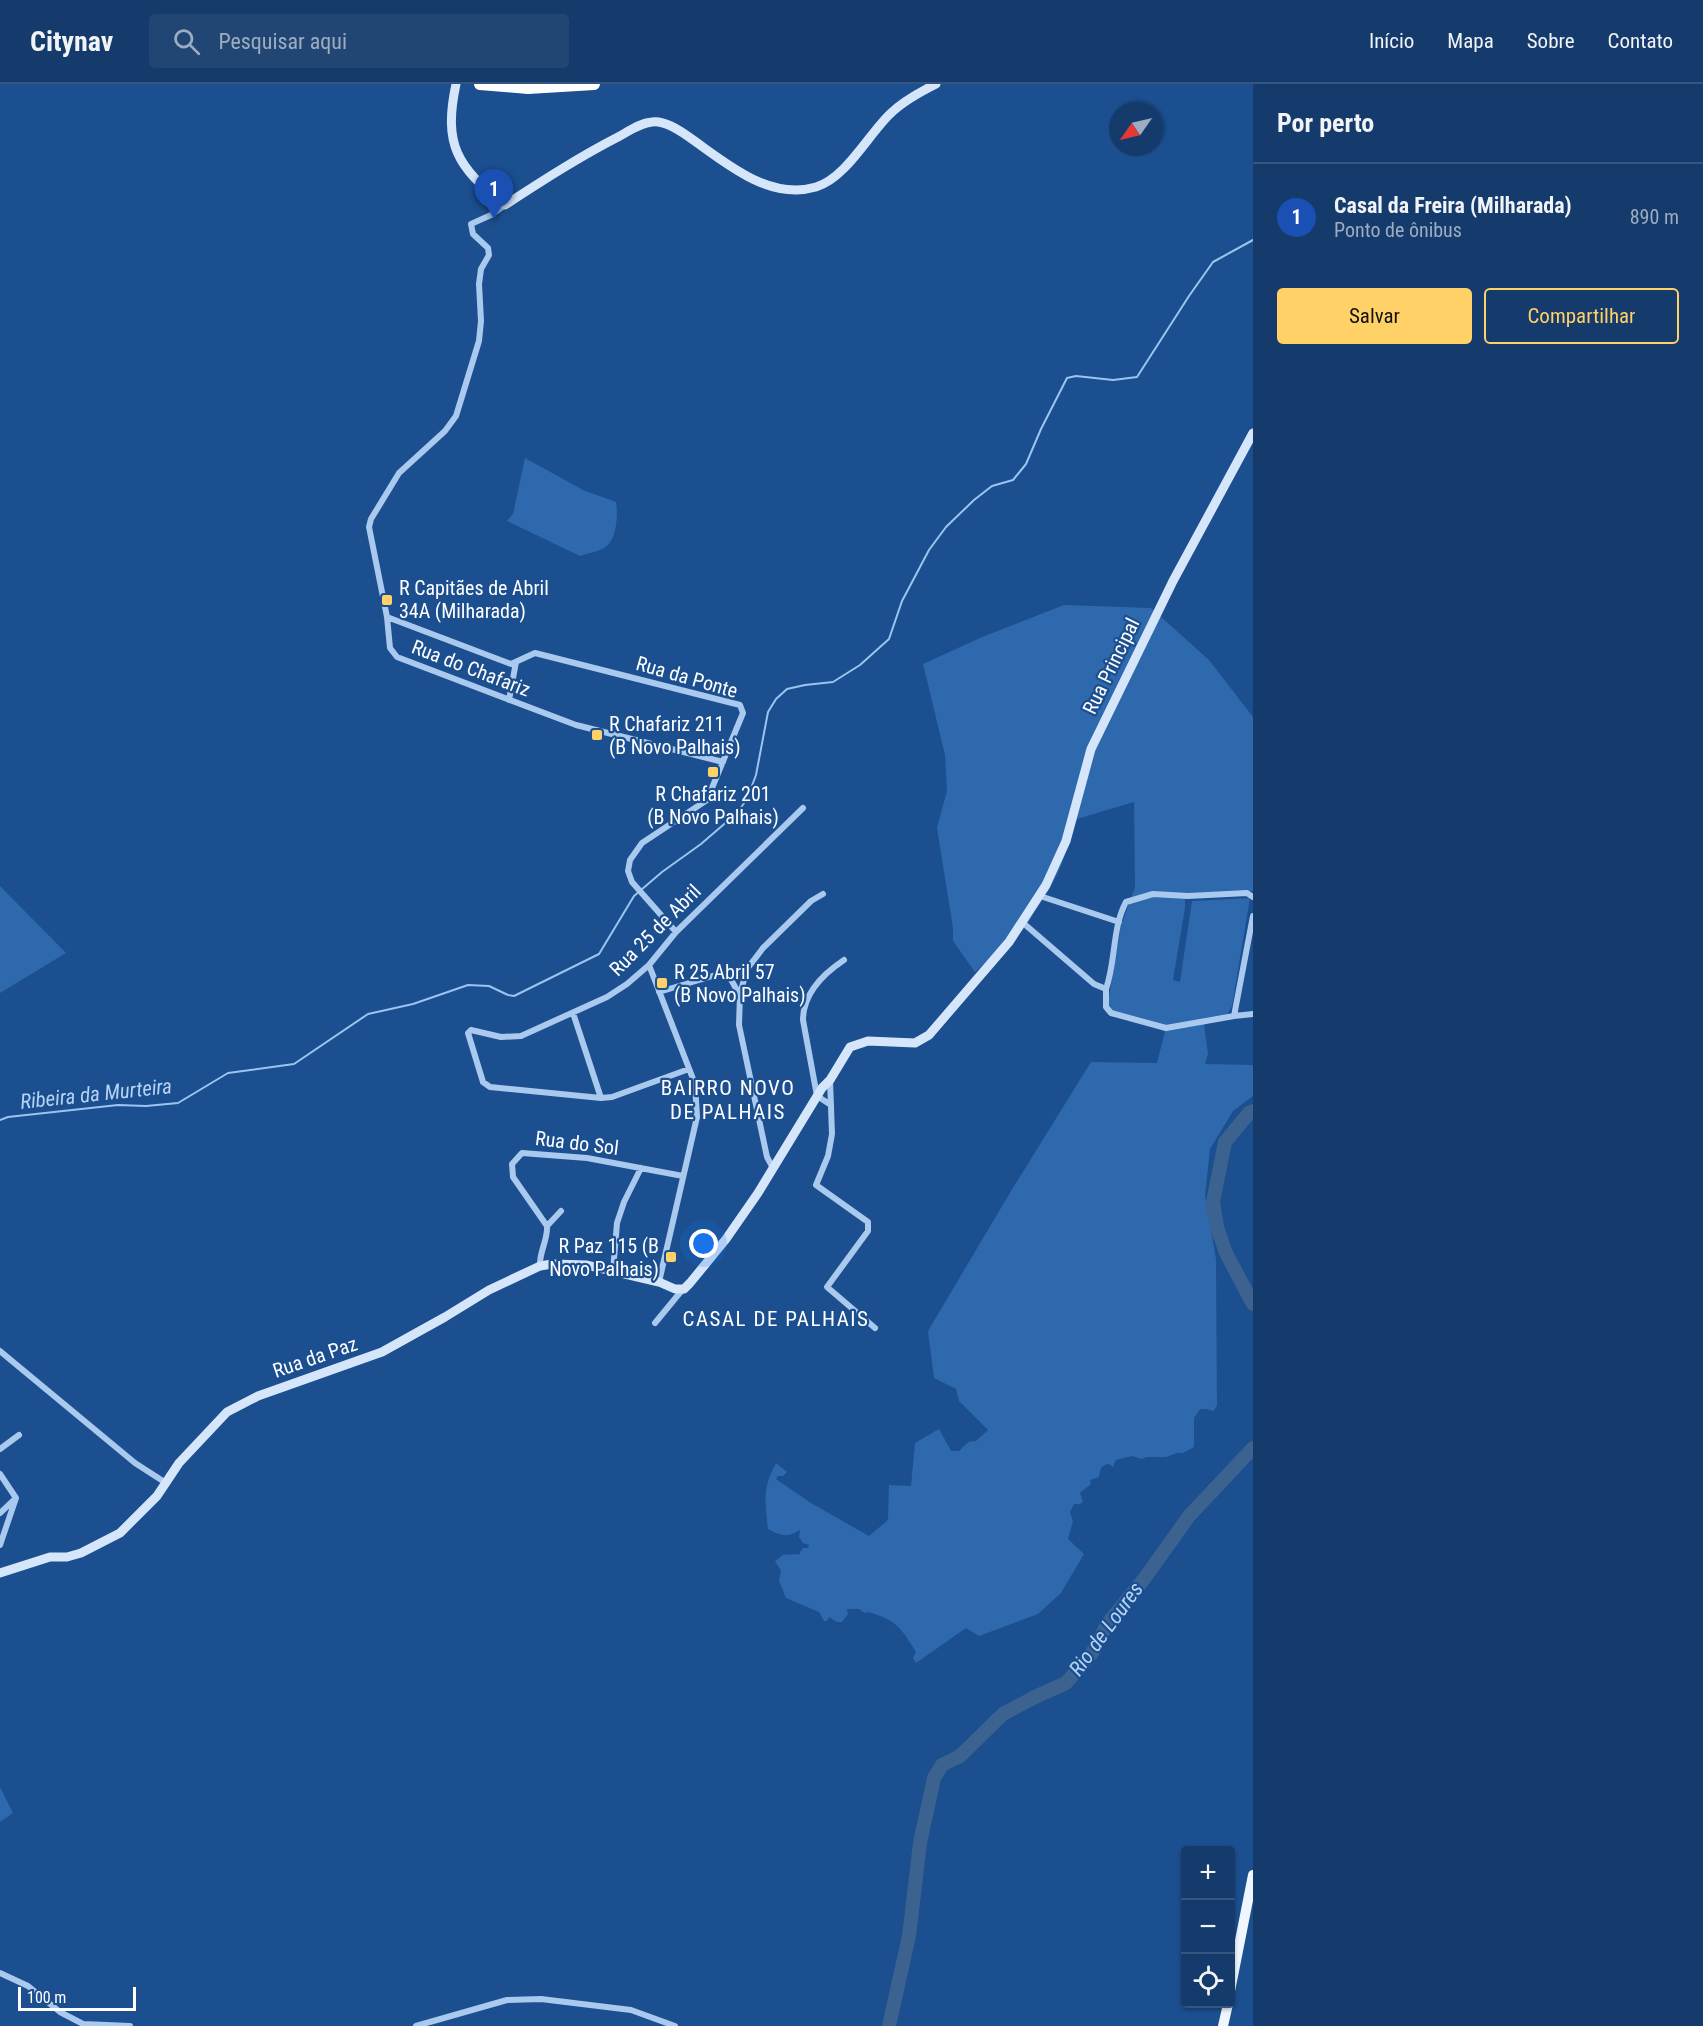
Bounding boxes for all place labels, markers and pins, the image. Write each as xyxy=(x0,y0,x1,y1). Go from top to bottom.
pin: 1 xyxy=(474,170,514,219)
place label: R Capitães de Abril 34A (Milharada) xyxy=(399,576,549,623)
marker: R Capitães de Abril 34A (Milharada) xyxy=(380,593,394,607)
place label: R Chafariz 211 (B Novo Palhais) xyxy=(609,712,741,759)
marker: R Chafariz 211 (B Novo Palhais) xyxy=(590,728,604,742)
marker: R Chafariz 201 (B Novo Palhais) xyxy=(706,765,720,779)
place label: R Chafariz 201 (B Novo Palhais) xyxy=(647,782,779,829)
place label: R 25 Abril 57 (B Novo Palhais) xyxy=(674,960,806,1007)
marker: R 25 Abril 57 (B Novo Palhais) xyxy=(655,976,669,990)
place label: R Paz 115 (B Novo Palhais) xyxy=(549,1234,659,1281)
marker: R Paz 115 (B Novo Palhais) xyxy=(664,1250,678,1264)

